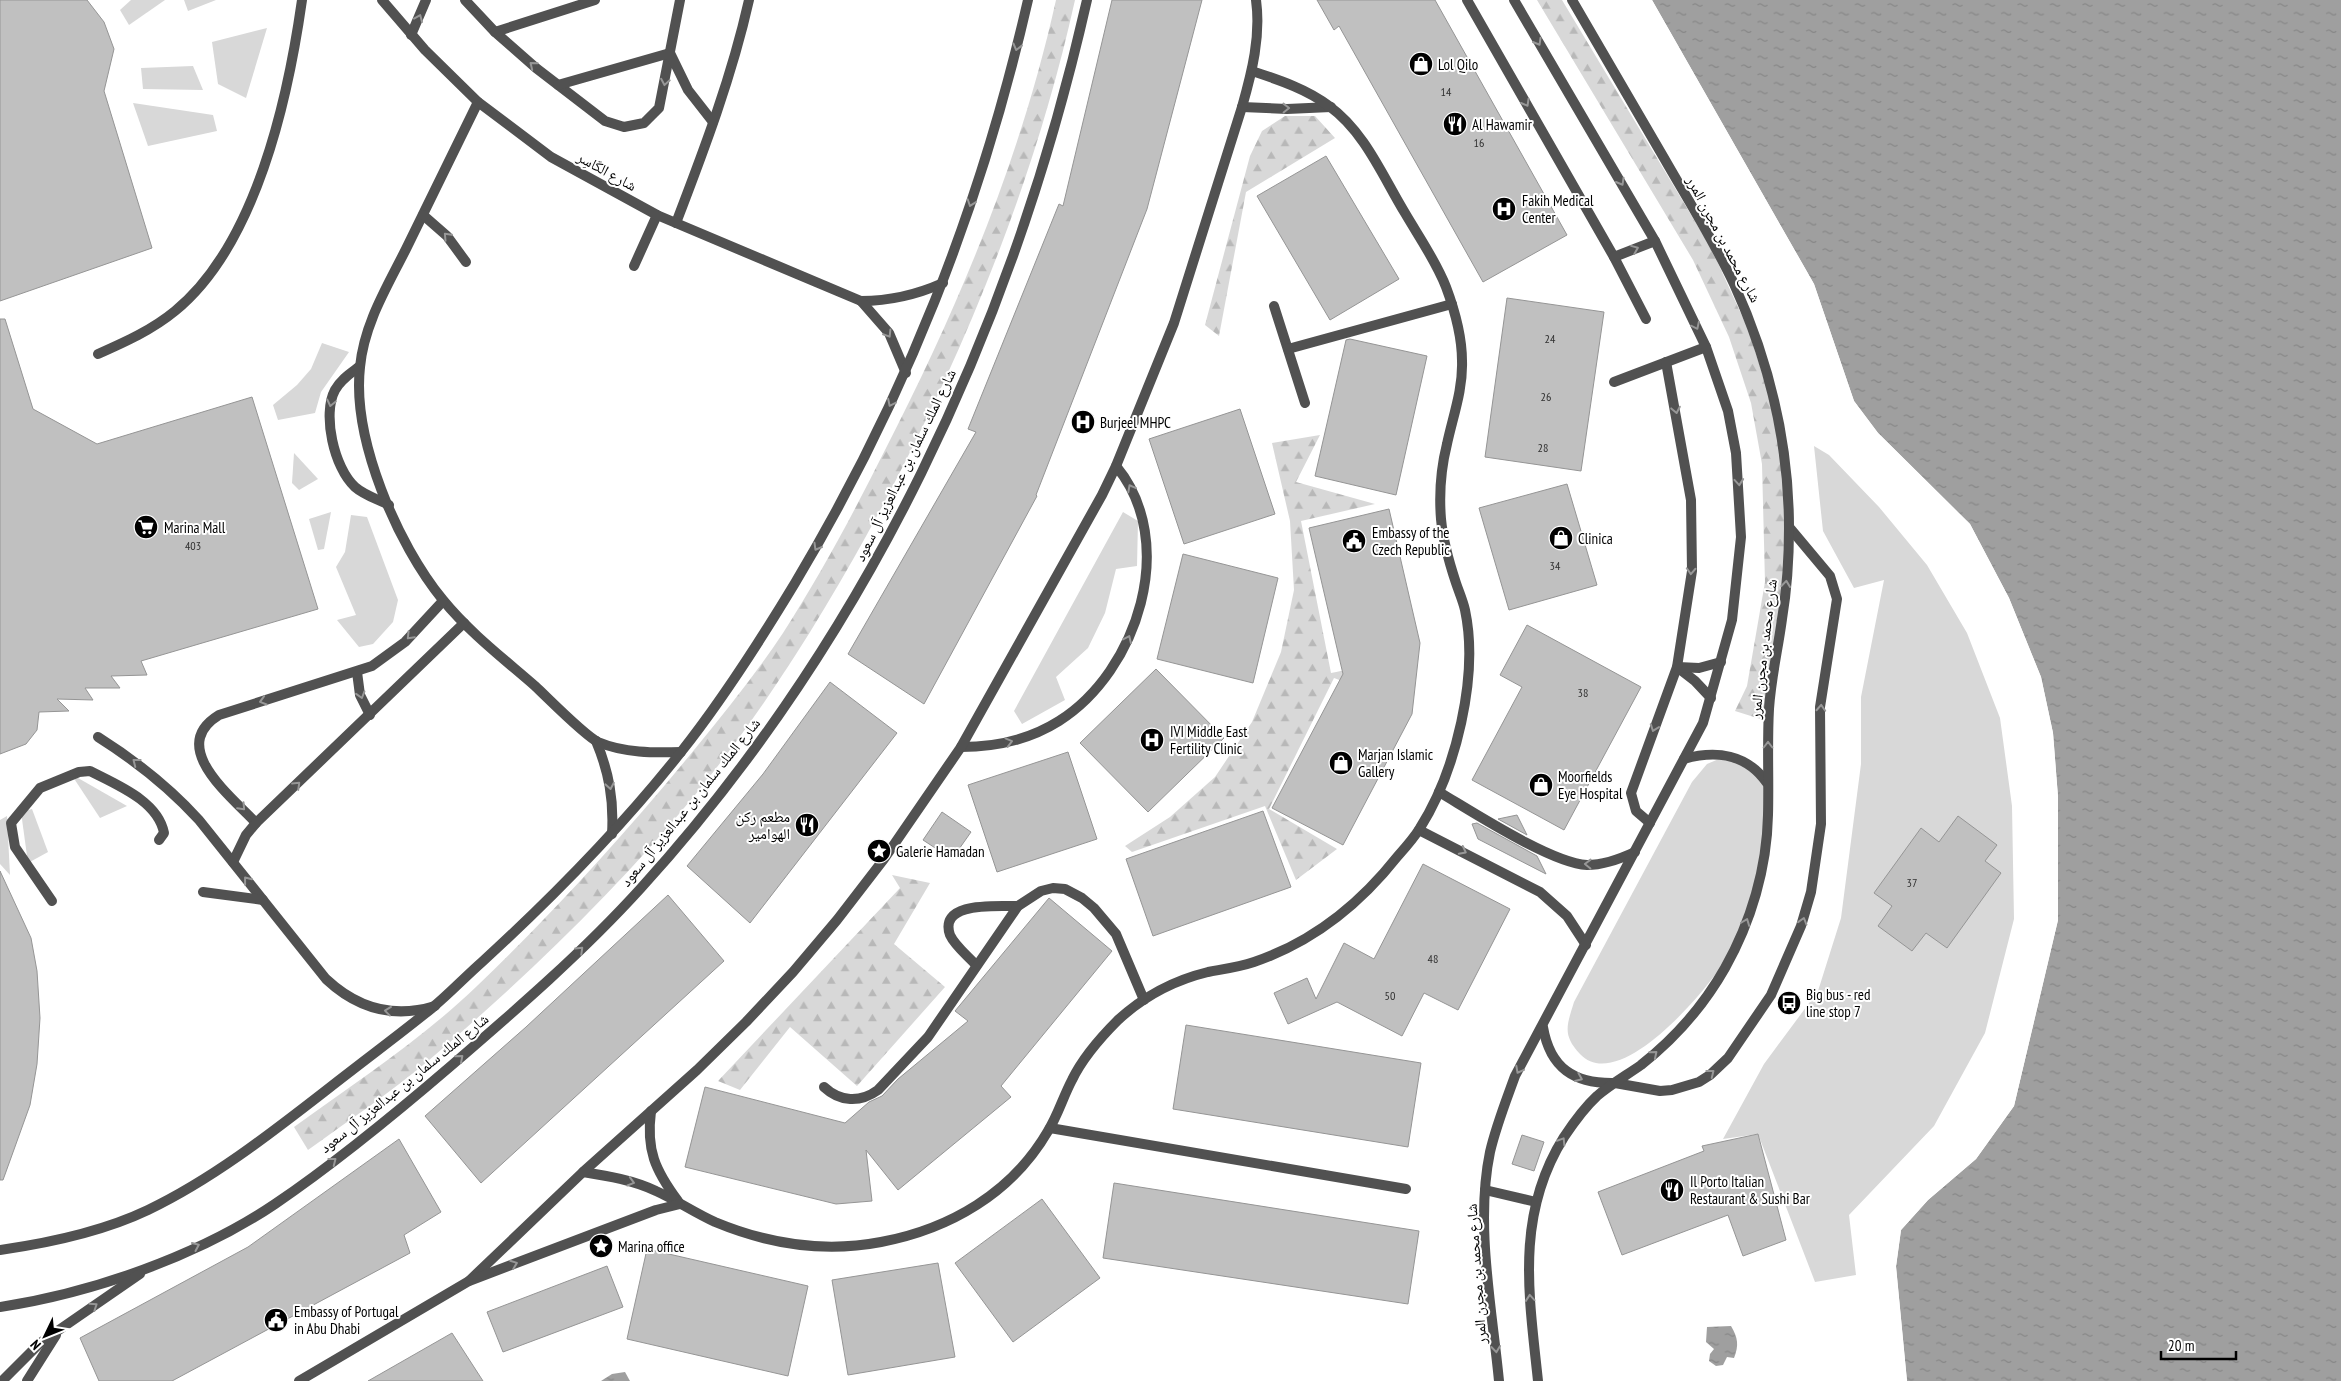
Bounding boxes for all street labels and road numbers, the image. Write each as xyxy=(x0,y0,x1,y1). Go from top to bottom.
street label: شارع الكَاسِر xyxy=(573,146,640,196)
street label: شارع محمد بن مجرن المرر xyxy=(1681,172,1765,306)
street label: شارع الملك سلمان بن عبدالعزيز آل سعود xyxy=(850,366,961,565)
street label: شارع محمد بن مجرن المرر xyxy=(1745,578,1782,721)
street label: شارع الملك سلمان بن عبدالعزيز آل سعود xyxy=(616,714,765,891)
street label: شارع الملك سلمان بن عبدالعزيز آل سعود xyxy=(316,1009,493,1158)
street label: شارع محمد بن مجرن المرر xyxy=(1462,1203,1491,1346)

